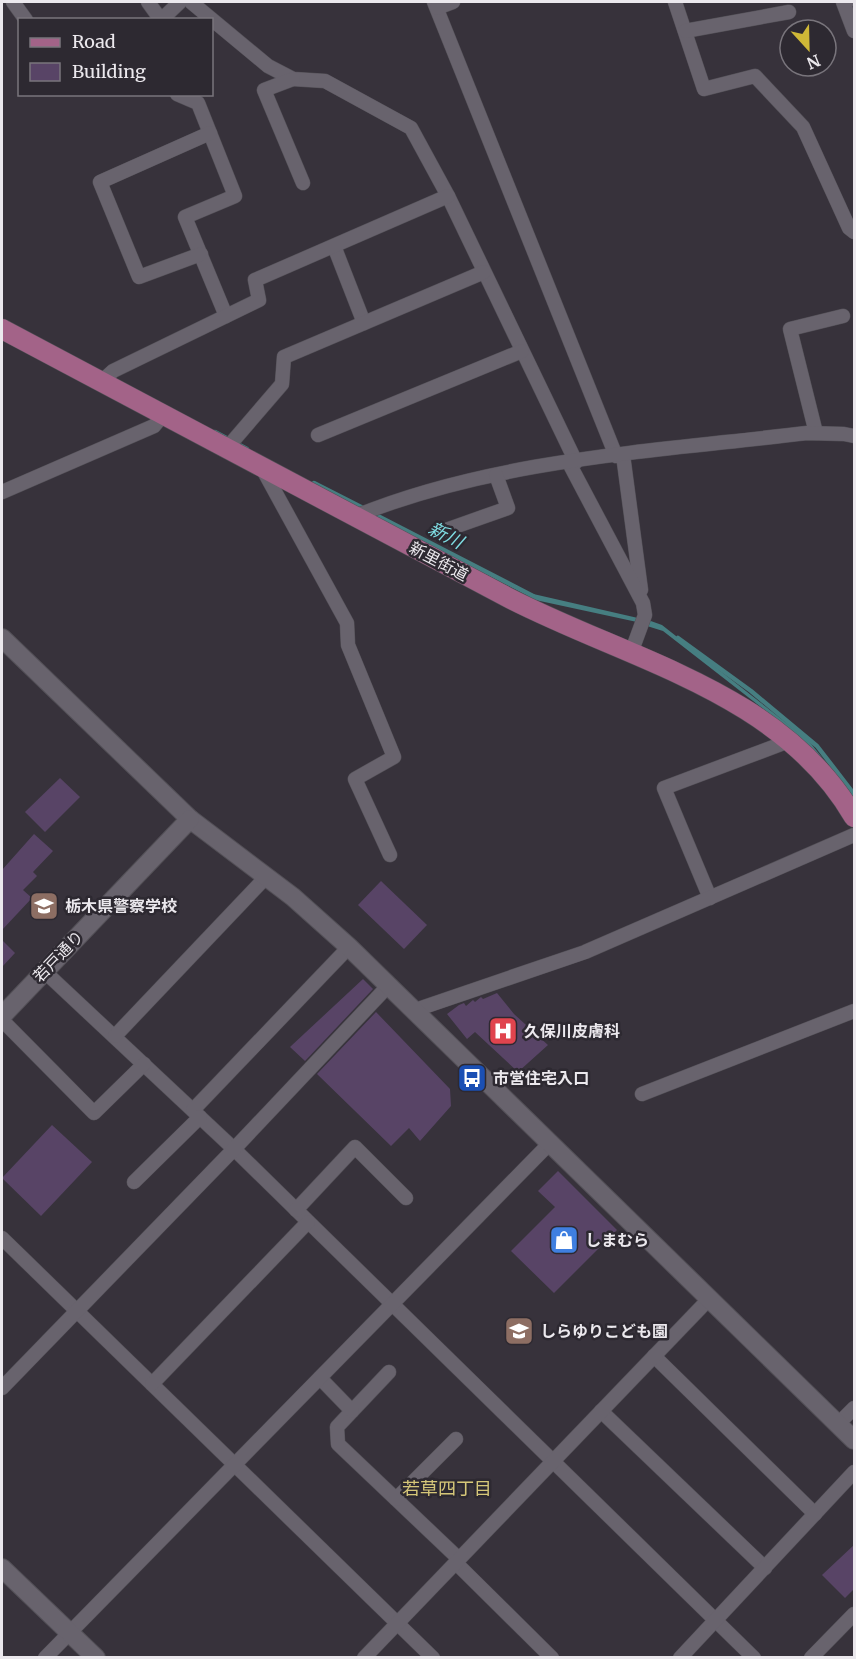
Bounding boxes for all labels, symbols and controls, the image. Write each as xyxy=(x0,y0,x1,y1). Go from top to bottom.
legend xyxy=(18,18,213,96)
north arrow xyxy=(778,18,838,78)
text: Road xyxy=(72,30,116,53)
text: N xyxy=(804,50,823,74)
text: Building xyxy=(72,60,146,83)
water label: 新川 xyxy=(425,517,469,554)
street label: 新里街道 xyxy=(406,537,472,585)
school or university icon: 栃木県警察学校 xyxy=(28,890,60,922)
place label: 栃木県警察学校 xyxy=(65,896,177,916)
street label: 若戸通り xyxy=(29,926,87,986)
hospital icon: 久保川皮膚科 xyxy=(487,1015,519,1047)
place label: 久保川皮膚科 xyxy=(524,1021,620,1041)
bus stop icon: 市営住宅入口 xyxy=(456,1062,488,1094)
place label: 市営住宅入口 xyxy=(493,1068,589,1088)
shop icon: しまむら xyxy=(548,1224,580,1256)
place label: しまむら xyxy=(585,1230,649,1250)
school or university icon: しらゆりこども園 xyxy=(503,1315,535,1347)
place label: しらゆりこども園 xyxy=(540,1321,668,1341)
district label: 若草四丁目 xyxy=(402,1477,492,1500)

